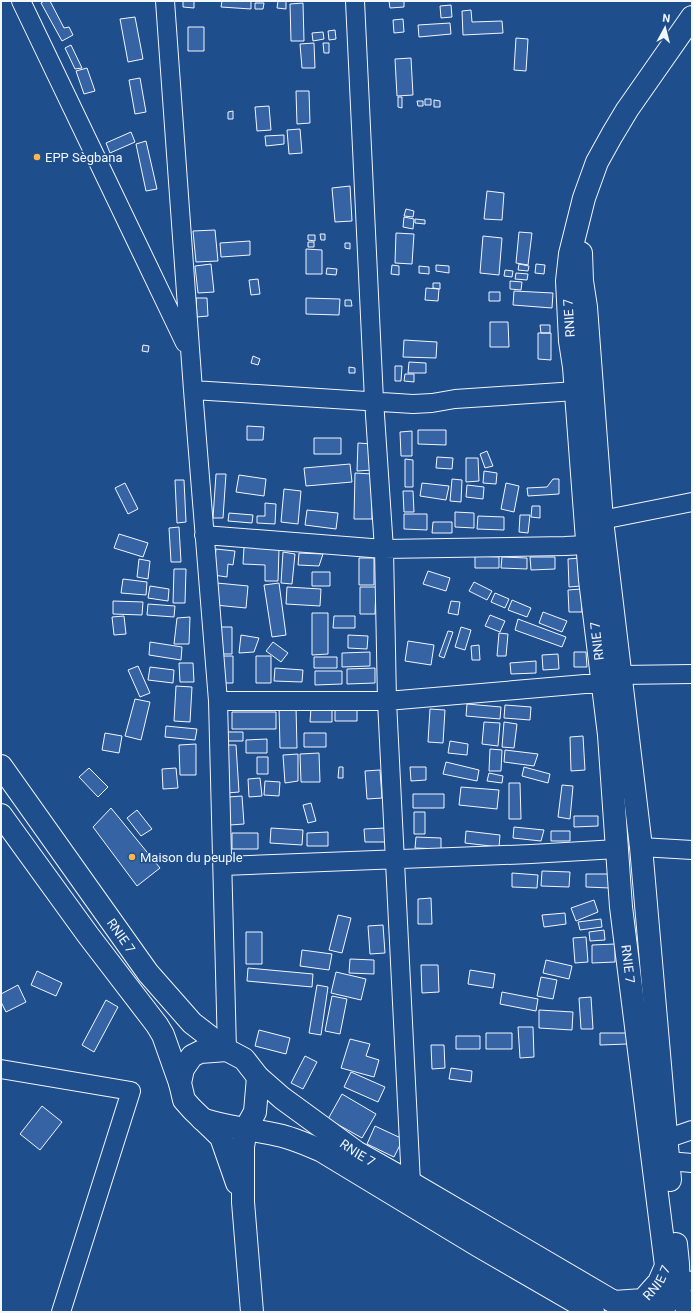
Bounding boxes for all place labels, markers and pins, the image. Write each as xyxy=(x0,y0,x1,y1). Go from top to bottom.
place label: EPP Sègbana xyxy=(45,150,123,165)
marker: EPP Sègbana xyxy=(32,152,42,162)
place label: Maison du peuple xyxy=(140,850,243,865)
marker: Maison du peuple xyxy=(127,852,137,862)

